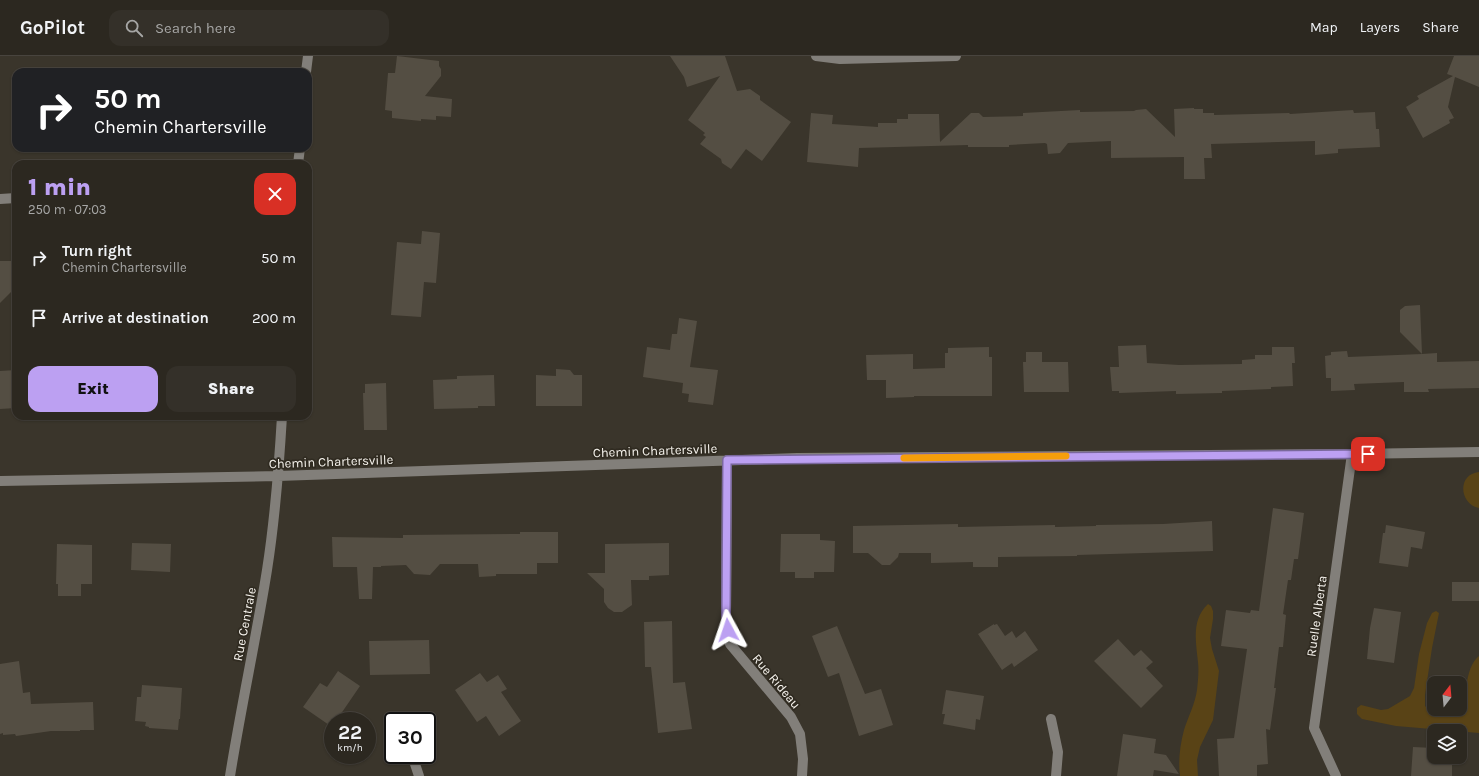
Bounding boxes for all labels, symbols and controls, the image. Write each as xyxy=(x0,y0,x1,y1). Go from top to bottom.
search box xyxy=(109,10,389,46)
text: GoPilot xyxy=(20,17,85,39)
icon: search xyxy=(123,17,145,39)
text: Search here xyxy=(155,19,236,37)
text: Map xyxy=(1310,19,1338,36)
text: Layers xyxy=(1360,19,1400,36)
text: Share xyxy=(1422,19,1459,36)
text: 50 m xyxy=(94,82,162,115)
icon: right xyxy=(28,84,80,136)
text: Chemin Chartersville xyxy=(94,116,267,138)
text: 1 min xyxy=(28,173,91,201)
button: close xyxy=(254,173,296,215)
text: 250 m · 07:03 xyxy=(28,202,107,217)
text: Turn right xyxy=(62,242,132,260)
icon: right xyxy=(28,247,50,269)
text: 50 m xyxy=(261,249,296,267)
text: Chemin Chartersville xyxy=(62,260,187,275)
icon: arrive xyxy=(28,307,50,329)
text: Arrive at destination xyxy=(62,309,209,327)
text: 200 m xyxy=(252,309,296,327)
button: Exit xyxy=(28,366,158,412)
button: Share xyxy=(166,366,296,412)
pin xyxy=(1351,437,1385,471)
street label: Chemin Chartersville xyxy=(592,441,718,460)
icon: arrive xyxy=(1357,443,1379,465)
street label: Chemin Chartersville xyxy=(268,452,394,471)
street label: Ruelle Alberta xyxy=(1303,575,1330,658)
street label: Rue Centrale xyxy=(230,585,259,662)
position arrow xyxy=(707,609,749,651)
street label: Rue Rideau xyxy=(749,651,804,712)
north arrow xyxy=(1427,676,1467,716)
map controls xyxy=(1427,676,1467,764)
speed limit sign: 30 xyxy=(384,712,436,764)
text: 22 xyxy=(338,721,362,744)
button: layers xyxy=(1427,724,1467,764)
text: km/h xyxy=(337,742,363,754)

